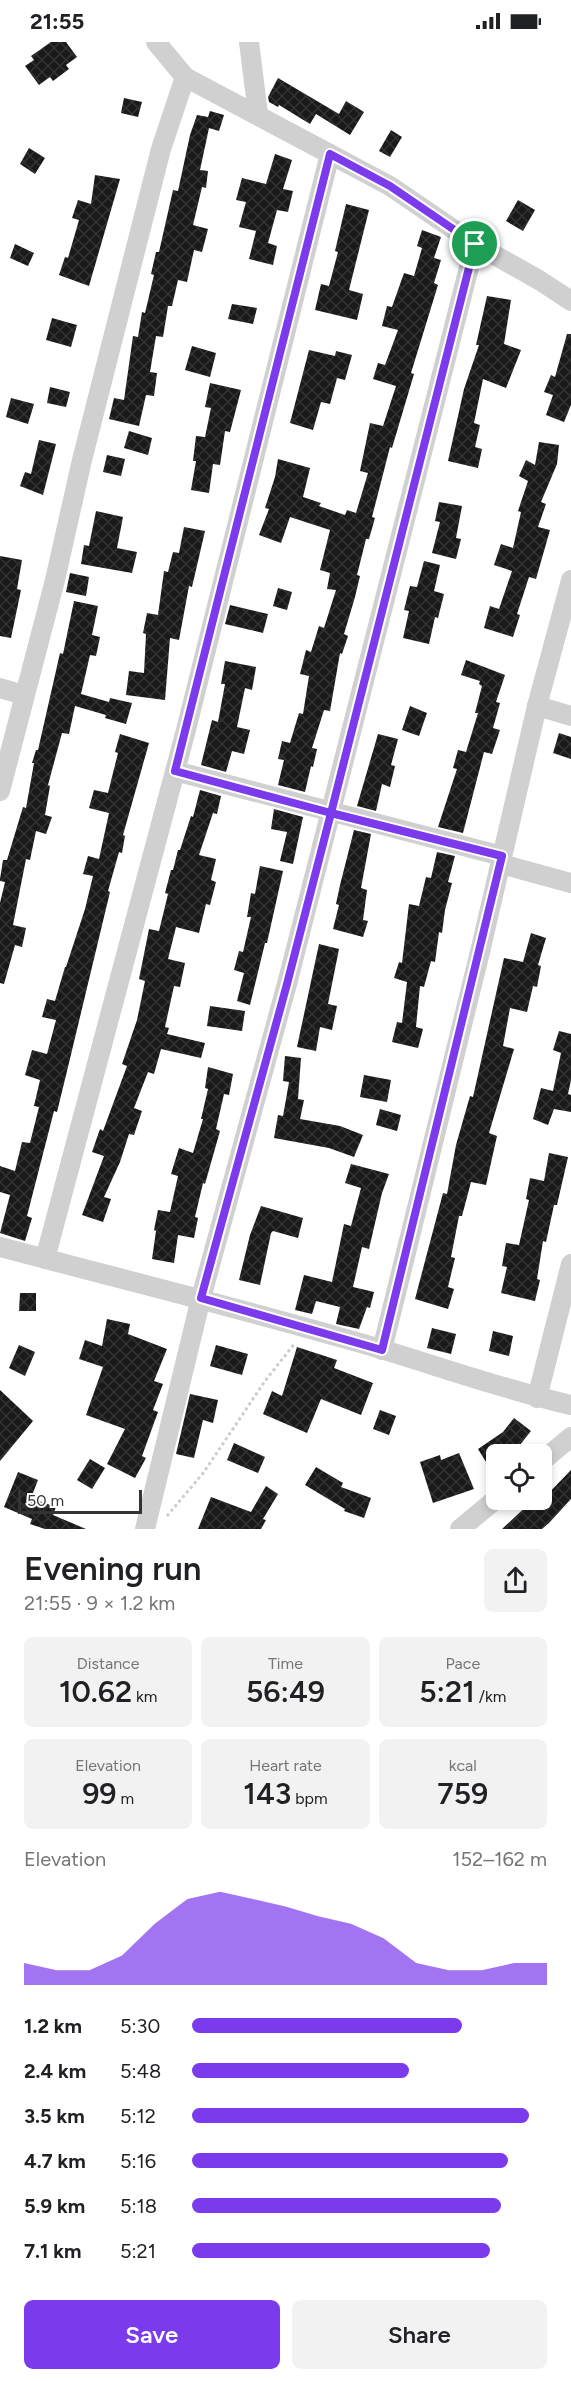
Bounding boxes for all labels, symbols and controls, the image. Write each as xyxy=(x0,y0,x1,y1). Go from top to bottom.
text: 21:55 xyxy=(30,8,84,35)
pin xyxy=(449,218,500,269)
icon: arrive xyxy=(458,227,491,260)
map controls xyxy=(486,1444,552,1510)
button: locate xyxy=(486,1444,552,1510)
scale bar xyxy=(18,1487,142,1514)
text: 50 m xyxy=(27,1491,64,1510)
text: Evening run xyxy=(24,1549,201,1588)
button: share xyxy=(484,1549,547,1612)
text: 21:55 · 9 × 1.2 km xyxy=(24,1591,175,1615)
text: Distance xyxy=(77,1654,140,1673)
text: Time xyxy=(268,1654,303,1673)
text: Pace xyxy=(445,1654,480,1673)
text: 10.62 xyxy=(59,1673,132,1710)
text: 56:49 xyxy=(246,1673,325,1710)
text: 5:21 xyxy=(419,1673,475,1710)
text: km xyxy=(132,1687,157,1706)
text: /km xyxy=(475,1687,506,1706)
text: Elevation xyxy=(75,1756,141,1775)
text: Heart rate xyxy=(249,1756,322,1775)
text: kcal xyxy=(449,1756,477,1775)
text: 99 xyxy=(82,1775,117,1812)
text: 143 xyxy=(243,1775,291,1812)
text: 759 xyxy=(437,1775,488,1812)
text: m xyxy=(117,1789,134,1808)
text: bpm xyxy=(291,1789,328,1808)
text: Elevation xyxy=(24,1847,106,1871)
text: 152–162 m xyxy=(452,1847,547,1871)
text: 1.2 km xyxy=(24,2014,82,2038)
text: 5:30 xyxy=(120,2014,160,2038)
text: 2.4 km xyxy=(24,2059,86,2083)
text: 5:48 xyxy=(120,2059,161,2083)
text: 3.5 km xyxy=(24,2104,85,2128)
text: 5:12 xyxy=(120,2104,156,2128)
text: 4.7 km xyxy=(24,2149,86,2173)
text: 5:16 xyxy=(120,2149,156,2173)
text: 5.9 km xyxy=(24,2194,85,2218)
text: 5:18 xyxy=(120,2194,157,2218)
text: 7.1 km xyxy=(24,2239,81,2263)
text: 5:21 xyxy=(120,2239,156,2263)
button: Save xyxy=(24,2300,280,2369)
button: Share xyxy=(292,2300,547,2369)

